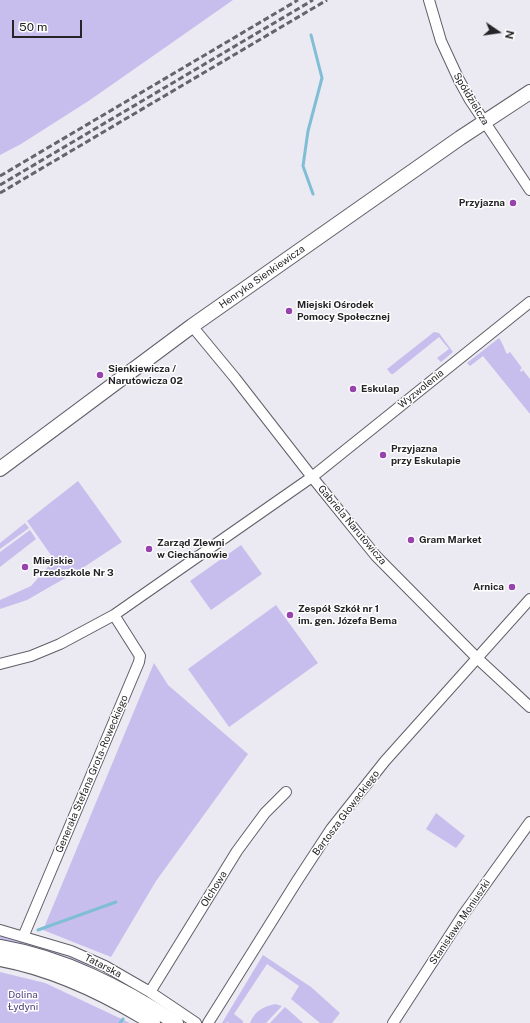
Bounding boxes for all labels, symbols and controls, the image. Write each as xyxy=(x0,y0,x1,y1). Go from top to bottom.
scale bar xyxy=(14,12,84,38)
north arrow xyxy=(478,12,518,52)
text: 50 m xyxy=(19,20,47,34)
text: N xyxy=(503,29,517,40)
street label: Spółdzielcza xyxy=(451,71,491,127)
place label: Przyjazna xyxy=(459,197,505,209)
marker: Przyjazna xyxy=(508,198,518,208)
street label: Henryka Sienkiewicza xyxy=(217,243,307,311)
place label: Miejski Ośrodek Pomocy Społecznej xyxy=(297,299,390,322)
marker: Miejski Ośrodek Pomocy Społecznej xyxy=(284,306,294,316)
place label: Sienkiewicza / Narutowicza 02 xyxy=(108,363,183,386)
street label: Wyzwolenia xyxy=(396,367,446,411)
marker: Sienkiewicza / Narutowicza 02 xyxy=(95,370,105,380)
place label: Eskulap xyxy=(361,383,399,395)
marker: Eskulap xyxy=(348,384,358,394)
place label: Przyjazna przy Eskulapie xyxy=(391,443,461,466)
marker: Przyjazna przy Eskulapie xyxy=(378,450,388,460)
street label: Gabriela Narutowicza xyxy=(315,483,389,567)
place label: Gram Market xyxy=(419,534,482,546)
marker: Gram Market xyxy=(406,535,416,545)
place label: Zarząd Zlewni w Ciechanowie xyxy=(157,537,228,560)
marker: Zarząd Zlewni w Ciechanowie xyxy=(144,544,154,554)
place label: Miejskie Przedszkole Nr 3 xyxy=(33,555,114,578)
marker: Miejskie Przedszkole Nr 3 xyxy=(20,562,30,572)
place label: Arnica xyxy=(473,581,504,593)
marker: Arnica xyxy=(507,582,517,592)
place label: Zespół Szkół nr 1 im. gen. Józefa Bema xyxy=(298,603,397,626)
marker: Zespół Szkół nr 1 im. gen. Józefa Bema xyxy=(285,610,295,620)
street label: Generała Stefana Grota-Roweckiego xyxy=(53,693,131,855)
street label: Bartosza Głowackiego xyxy=(310,768,382,858)
street label: Olchowa xyxy=(198,869,230,909)
street label: Stanisława Moniuszki xyxy=(427,877,493,967)
street label: Tatarska xyxy=(82,952,124,980)
park label: Dolina Łydyni xyxy=(8,989,38,1012)

